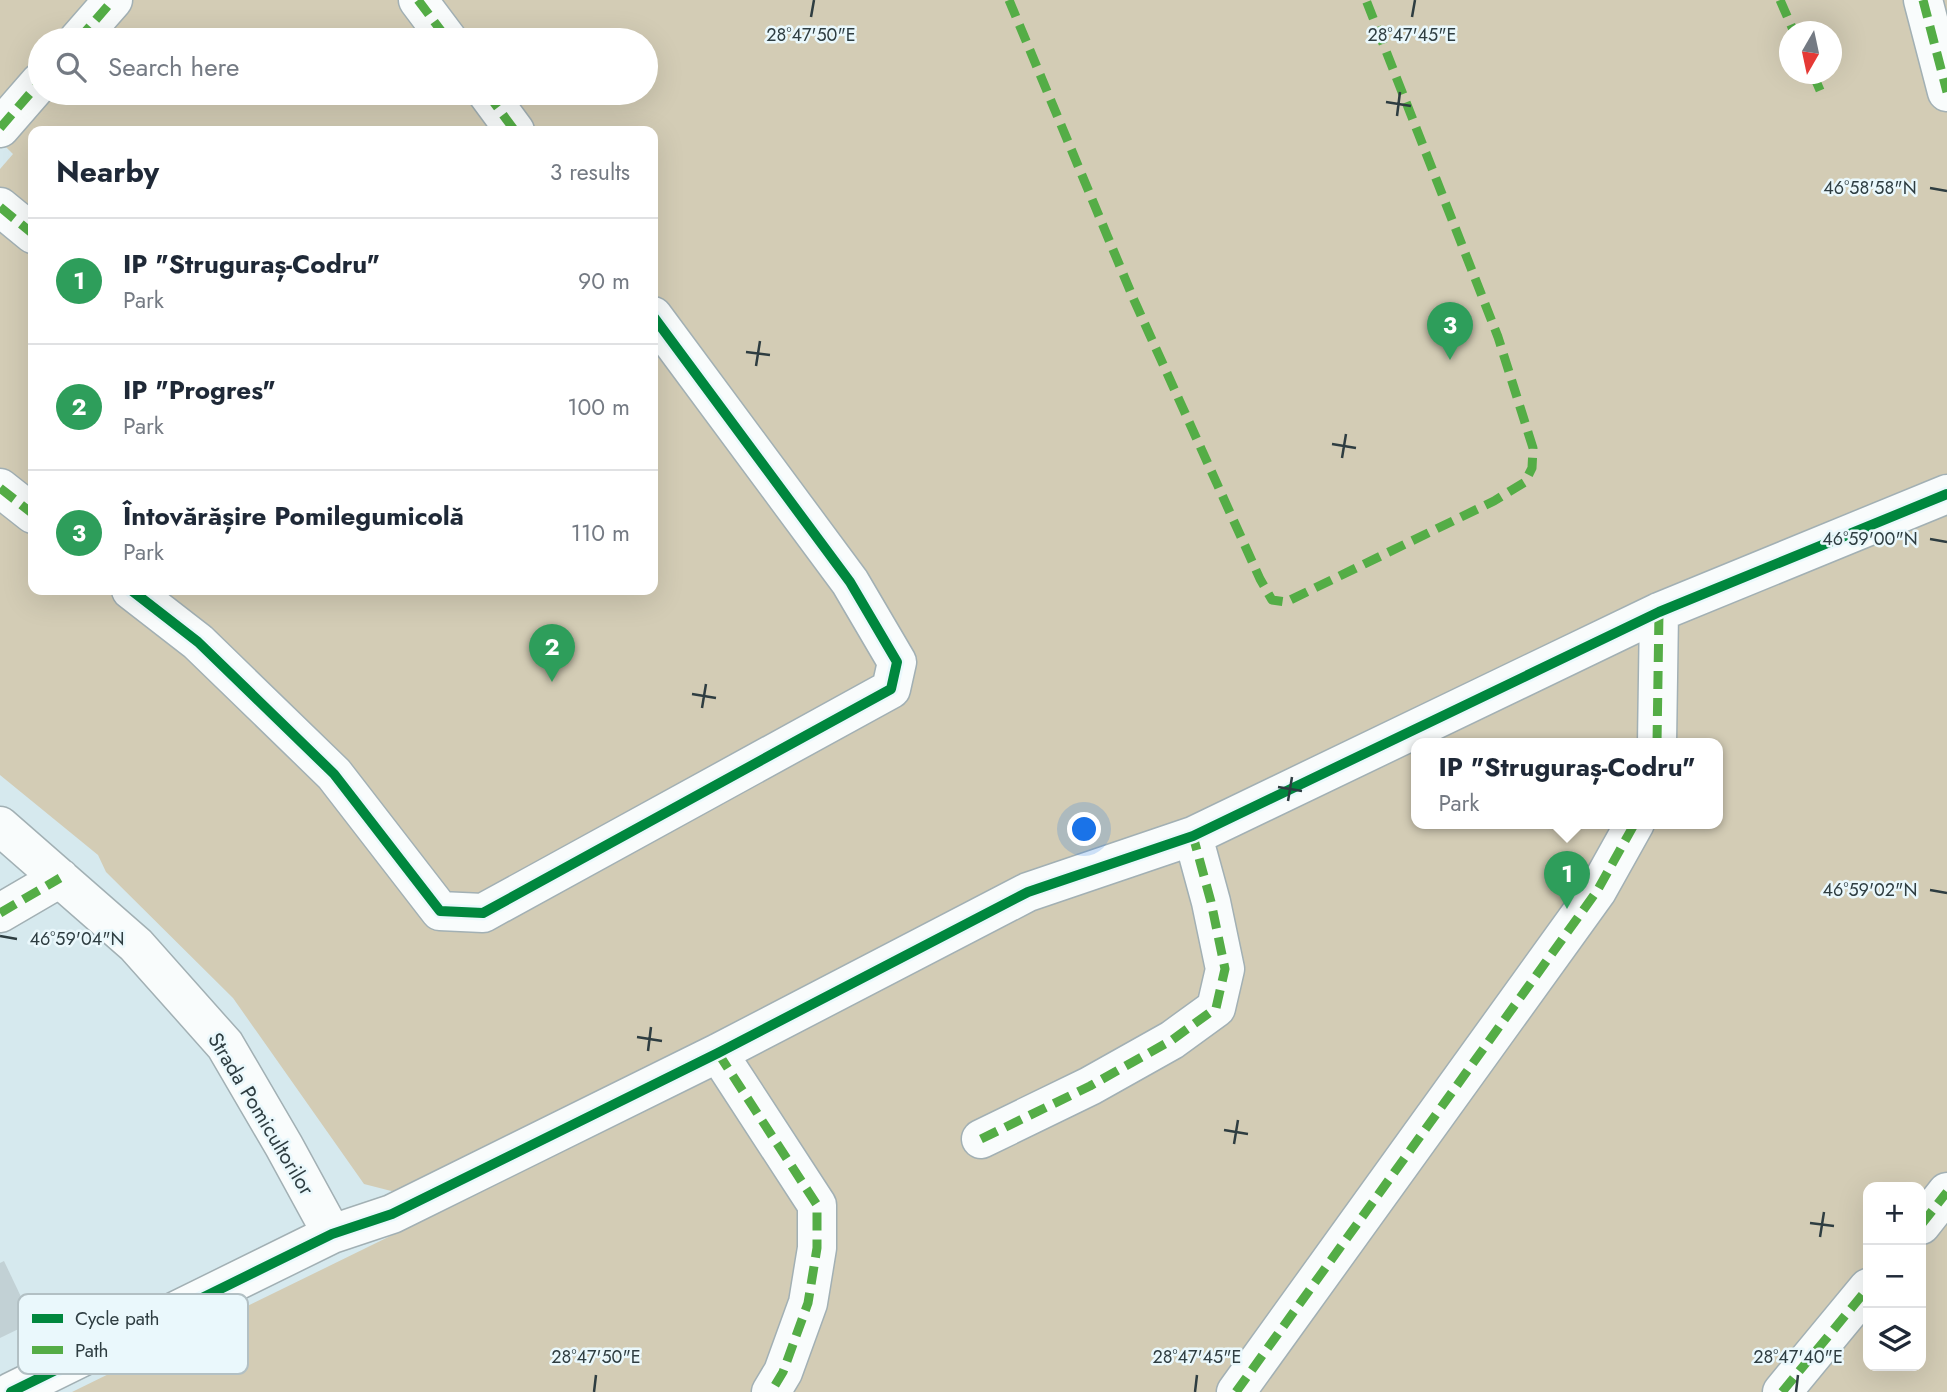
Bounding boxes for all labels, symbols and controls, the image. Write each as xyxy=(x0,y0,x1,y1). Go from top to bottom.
north arrow xyxy=(1779,21,1842,84)
text: 28°47'50"E xyxy=(766,22,856,48)
text: 28°47'45"E xyxy=(1367,22,1457,48)
search box xyxy=(28,28,658,105)
icon: search xyxy=(52,48,90,86)
text: Search here xyxy=(108,48,240,86)
text: Nearby xyxy=(56,150,159,193)
text: 3 results xyxy=(550,155,630,189)
text: 46°58'58"N xyxy=(1823,175,1917,201)
text: IP "Struguraș-Codru" xyxy=(123,245,380,283)
text: 1 xyxy=(73,264,85,298)
text: 90 m xyxy=(578,264,630,298)
text: Park xyxy=(123,283,164,317)
pin: 3 xyxy=(1427,302,1473,360)
text: IP "Progres" xyxy=(123,371,276,409)
text: 2 xyxy=(71,390,87,424)
text: 100 m xyxy=(567,390,630,424)
text: Park xyxy=(123,409,164,443)
text: Întovărășire Pomilegumicolă xyxy=(123,497,464,535)
text: 3 xyxy=(72,516,86,550)
text: 110 m xyxy=(571,516,630,550)
text: 46°59'00"N xyxy=(1822,526,1918,552)
text: Park xyxy=(123,535,164,569)
pin: 2 xyxy=(529,624,575,682)
popup xyxy=(1411,738,1723,829)
text: IP "Struguraș-Codru" xyxy=(1438,748,1696,786)
text: Park xyxy=(1438,786,1479,820)
your location xyxy=(1067,812,1101,846)
pin: 1 xyxy=(1544,851,1590,909)
text: 46°59'02"N xyxy=(1823,877,1917,903)
text: 46°59'04"N xyxy=(29,926,125,952)
street label: Strada Pomicultorilor xyxy=(201,1027,322,1202)
map controls xyxy=(1863,1182,1926,1371)
button: + xyxy=(1863,1182,1926,1245)
button: − xyxy=(1863,1245,1926,1308)
legend xyxy=(18,1294,248,1374)
text: Cycle path xyxy=(75,1305,160,1332)
button: layers xyxy=(1863,1308,1926,1371)
text: Path xyxy=(75,1337,109,1364)
text: 28°47'50"E xyxy=(551,1344,641,1370)
text: 28°47'45"E xyxy=(1152,1344,1242,1370)
text: 28°47'40"E xyxy=(1753,1344,1843,1370)

